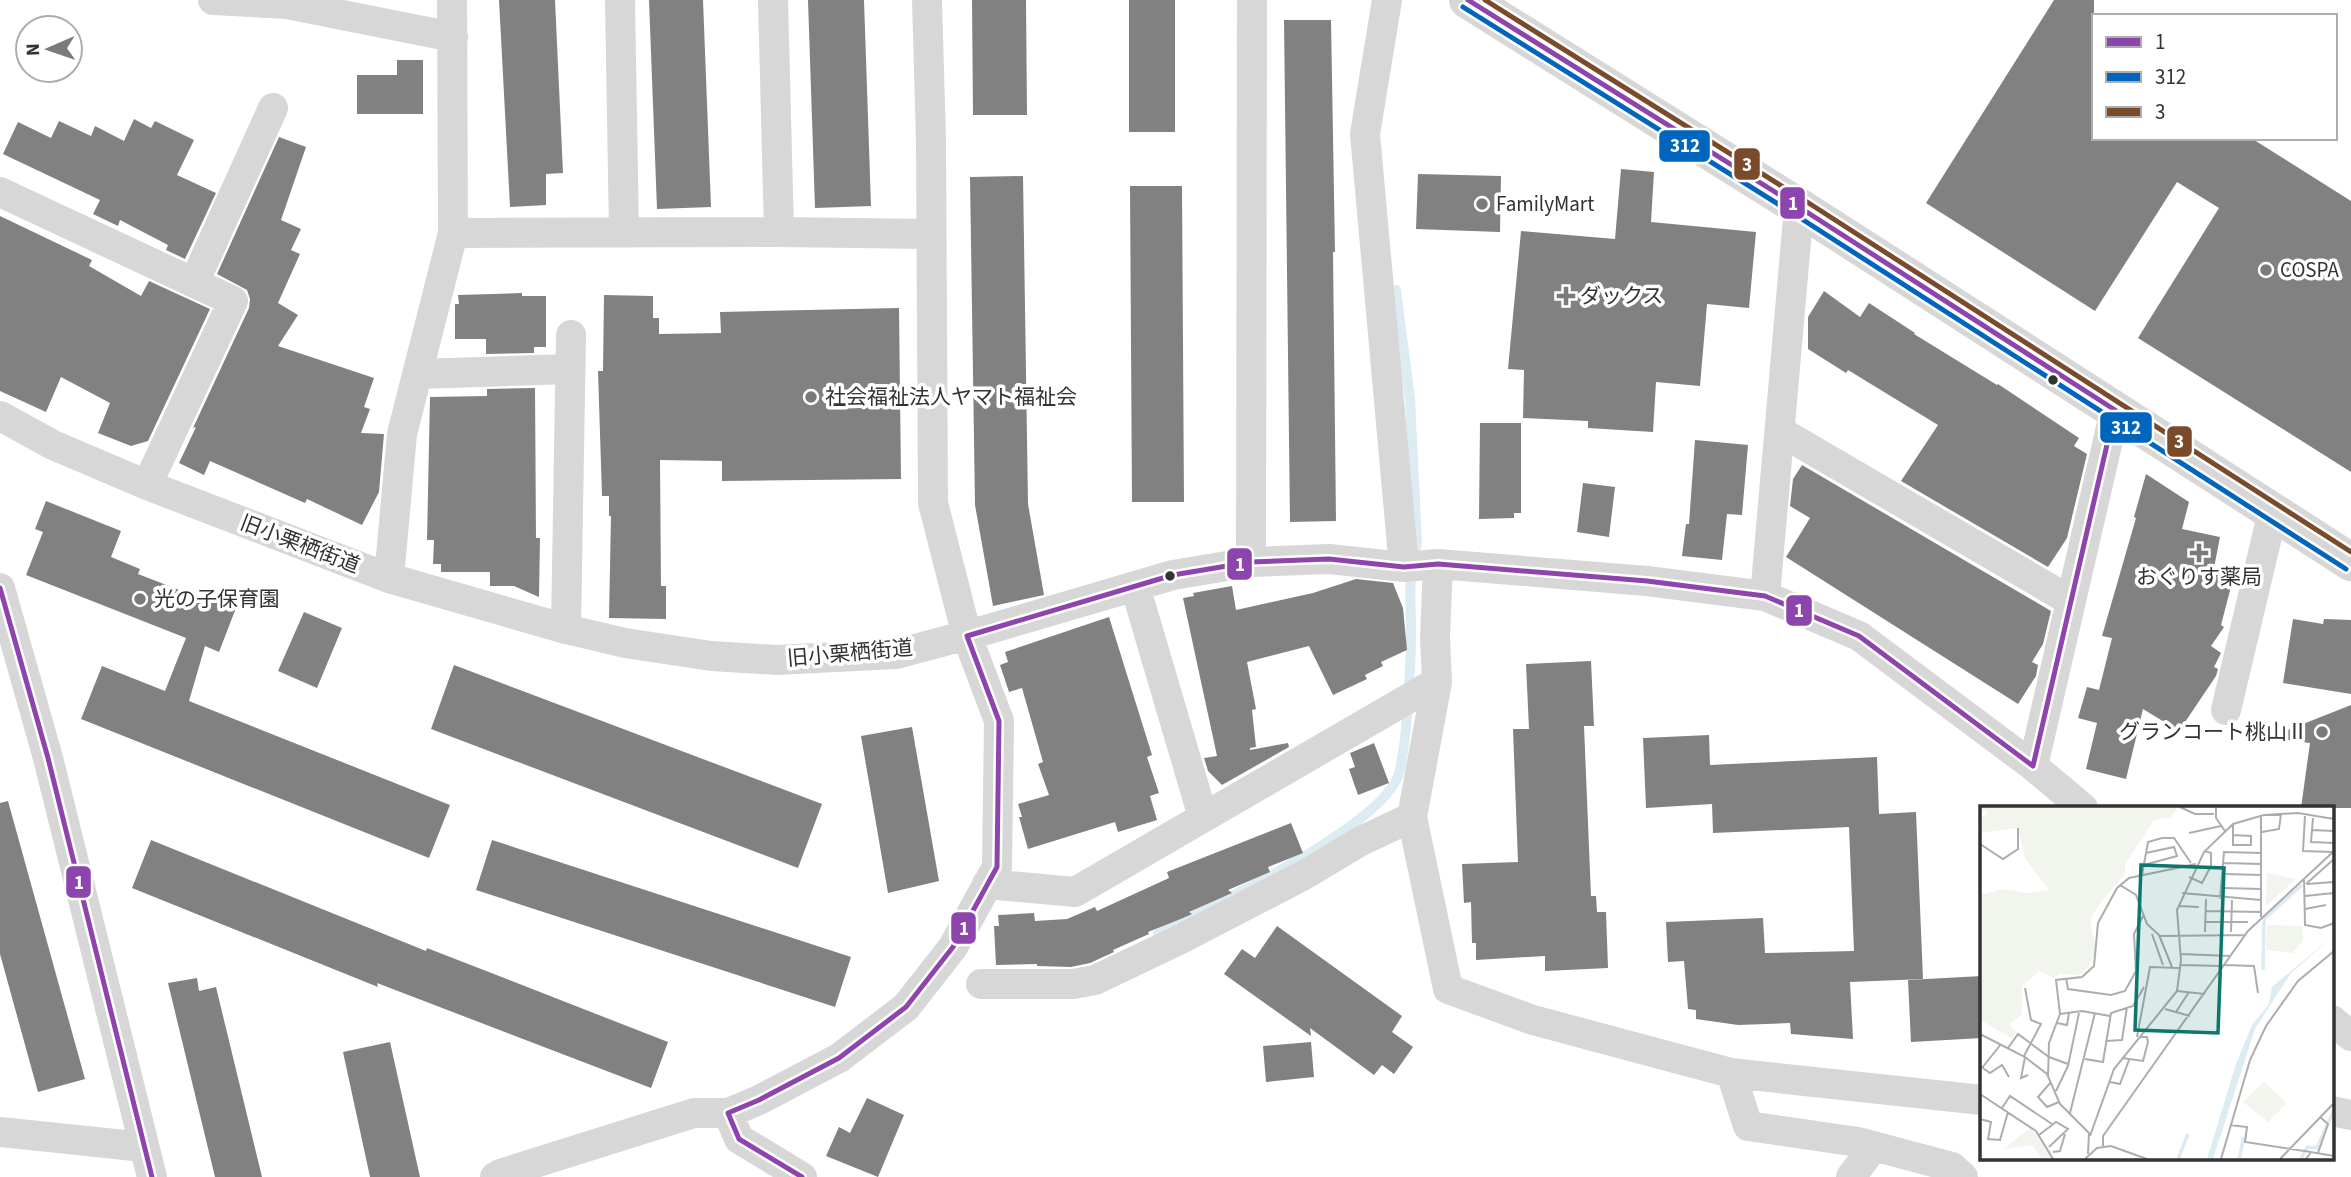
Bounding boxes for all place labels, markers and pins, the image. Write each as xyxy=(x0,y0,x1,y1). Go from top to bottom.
place label: FamilyMart xyxy=(1496,189,1594,219)
marker: FamilyMart xyxy=(1474,196,1490,212)
place label: COSPA xyxy=(2280,255,2339,285)
marker: COSPA xyxy=(2258,262,2274,278)
place label: ダックス xyxy=(1580,281,1663,311)
marker: ダックス xyxy=(1558,288,1574,304)
unlabelled marker xyxy=(2046,373,2060,387)
place label: 社会福祉法人ヤマト福祉会 xyxy=(825,382,1077,412)
marker: 社会福祉法人ヤマト福祉会 xyxy=(803,389,819,405)
marker: おぐりす薬局 xyxy=(2191,545,2207,561)
place label: おぐりす薬局 xyxy=(2136,562,2262,592)
unlabelled marker xyxy=(1163,569,1177,583)
place label: 光の子保育園 xyxy=(154,584,280,614)
marker: 光の子保育園 xyxy=(132,591,148,607)
place label: グランコート桃山Ⅱ xyxy=(2119,717,2308,747)
marker: グランコート桃山Ⅱ xyxy=(2314,724,2330,740)

